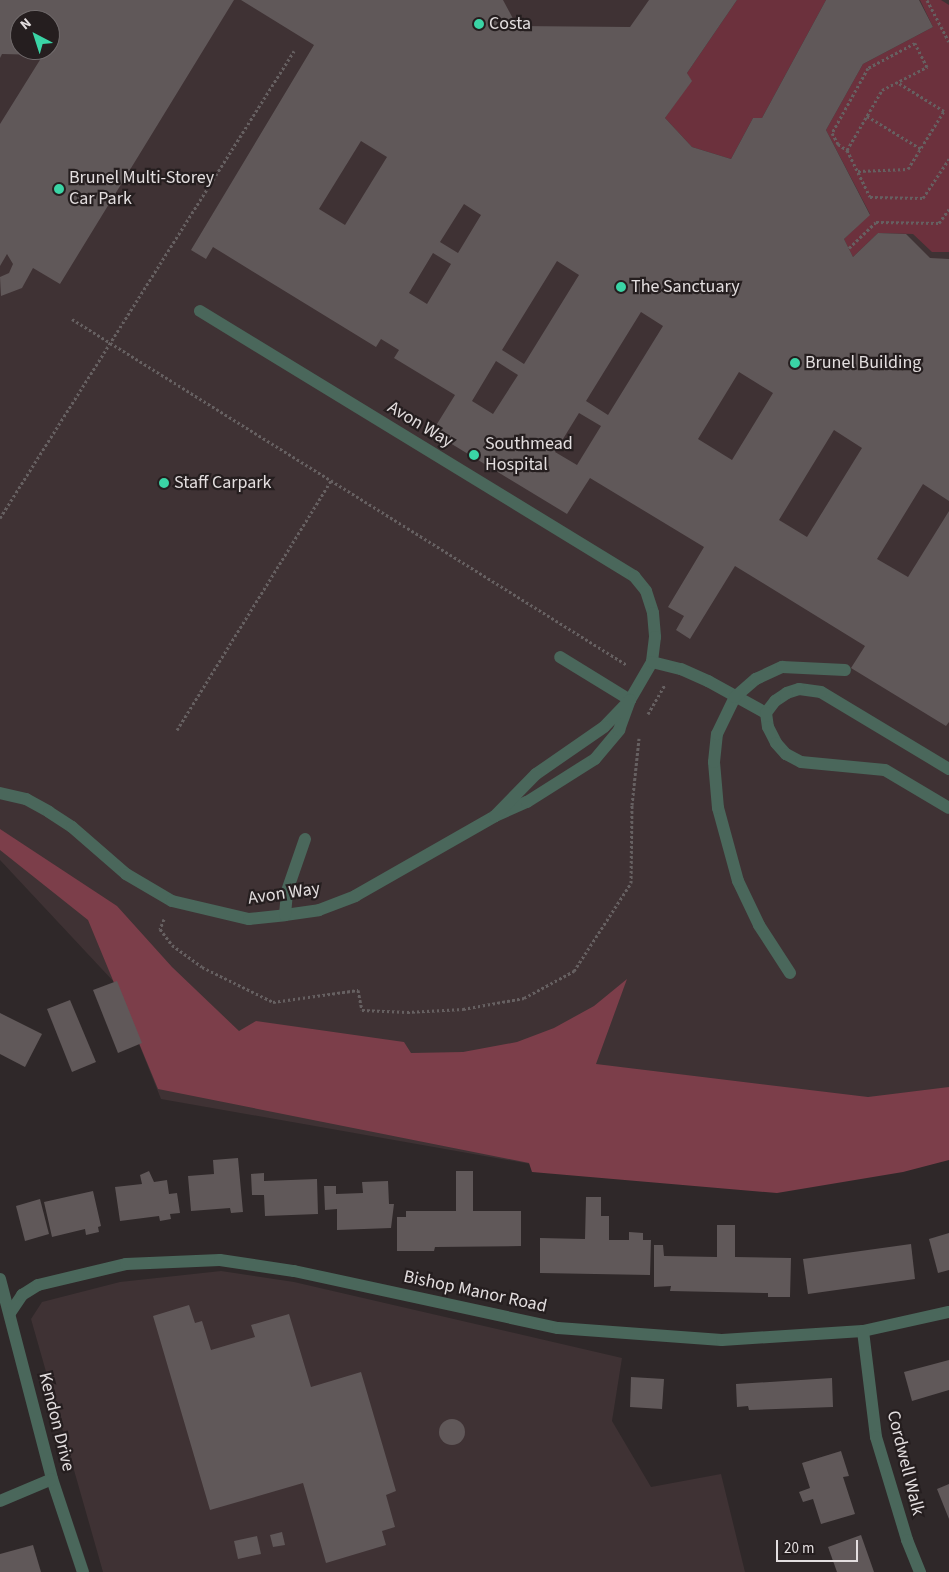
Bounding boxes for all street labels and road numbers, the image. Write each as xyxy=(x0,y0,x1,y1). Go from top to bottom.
street label: Avon Way xyxy=(383,397,457,453)
street label: Avon Way xyxy=(247,878,321,910)
street label: Bishop Manor Road xyxy=(401,1266,549,1318)
street label: Kendon Drive xyxy=(33,1370,79,1474)
street label: Cordwell Walk xyxy=(882,1408,928,1518)

